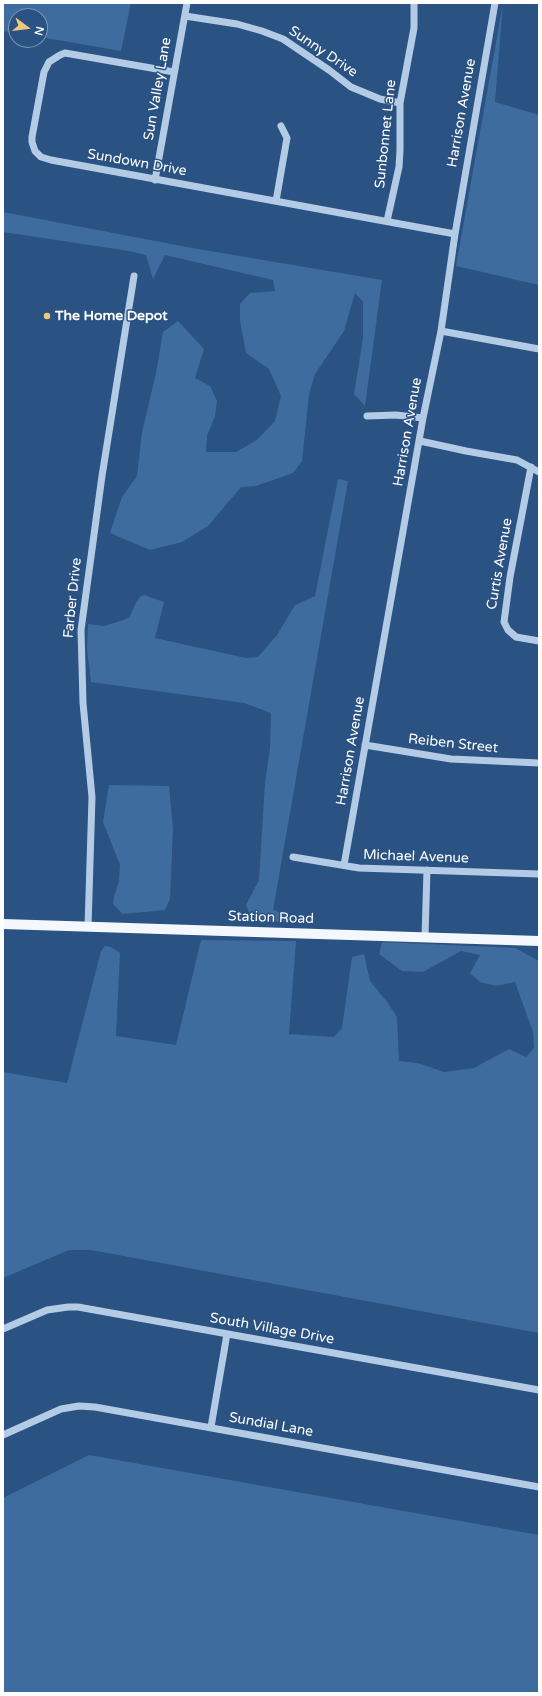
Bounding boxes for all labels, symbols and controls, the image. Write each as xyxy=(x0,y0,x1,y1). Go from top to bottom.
north arrow xyxy=(8,8,48,48)
street label: Sunny Drive xyxy=(285,23,361,81)
text: N xyxy=(32,25,47,37)
street label: Sun Valley Lane xyxy=(141,36,175,142)
street label: Harrison Avenue xyxy=(444,57,480,169)
street label: Sunbonnet Lane xyxy=(372,79,400,189)
street label: Sundown Drive xyxy=(86,146,188,180)
place label: The Home Depot xyxy=(55,308,168,324)
marker: The Home Depot xyxy=(42,311,52,321)
street label: Harrison Avenue xyxy=(390,376,426,488)
street label: Curtis Avenue xyxy=(484,517,516,611)
street label: Farber Drive xyxy=(60,557,86,639)
street label: Harrison Avenue xyxy=(333,695,369,807)
street label: Reiben Street xyxy=(407,731,499,757)
street label: Michael Avenue xyxy=(363,847,469,867)
street label: Station Road xyxy=(228,908,314,928)
street label: South Village Drive xyxy=(209,1310,335,1348)
street label: Sundial Lane xyxy=(228,1409,314,1441)

